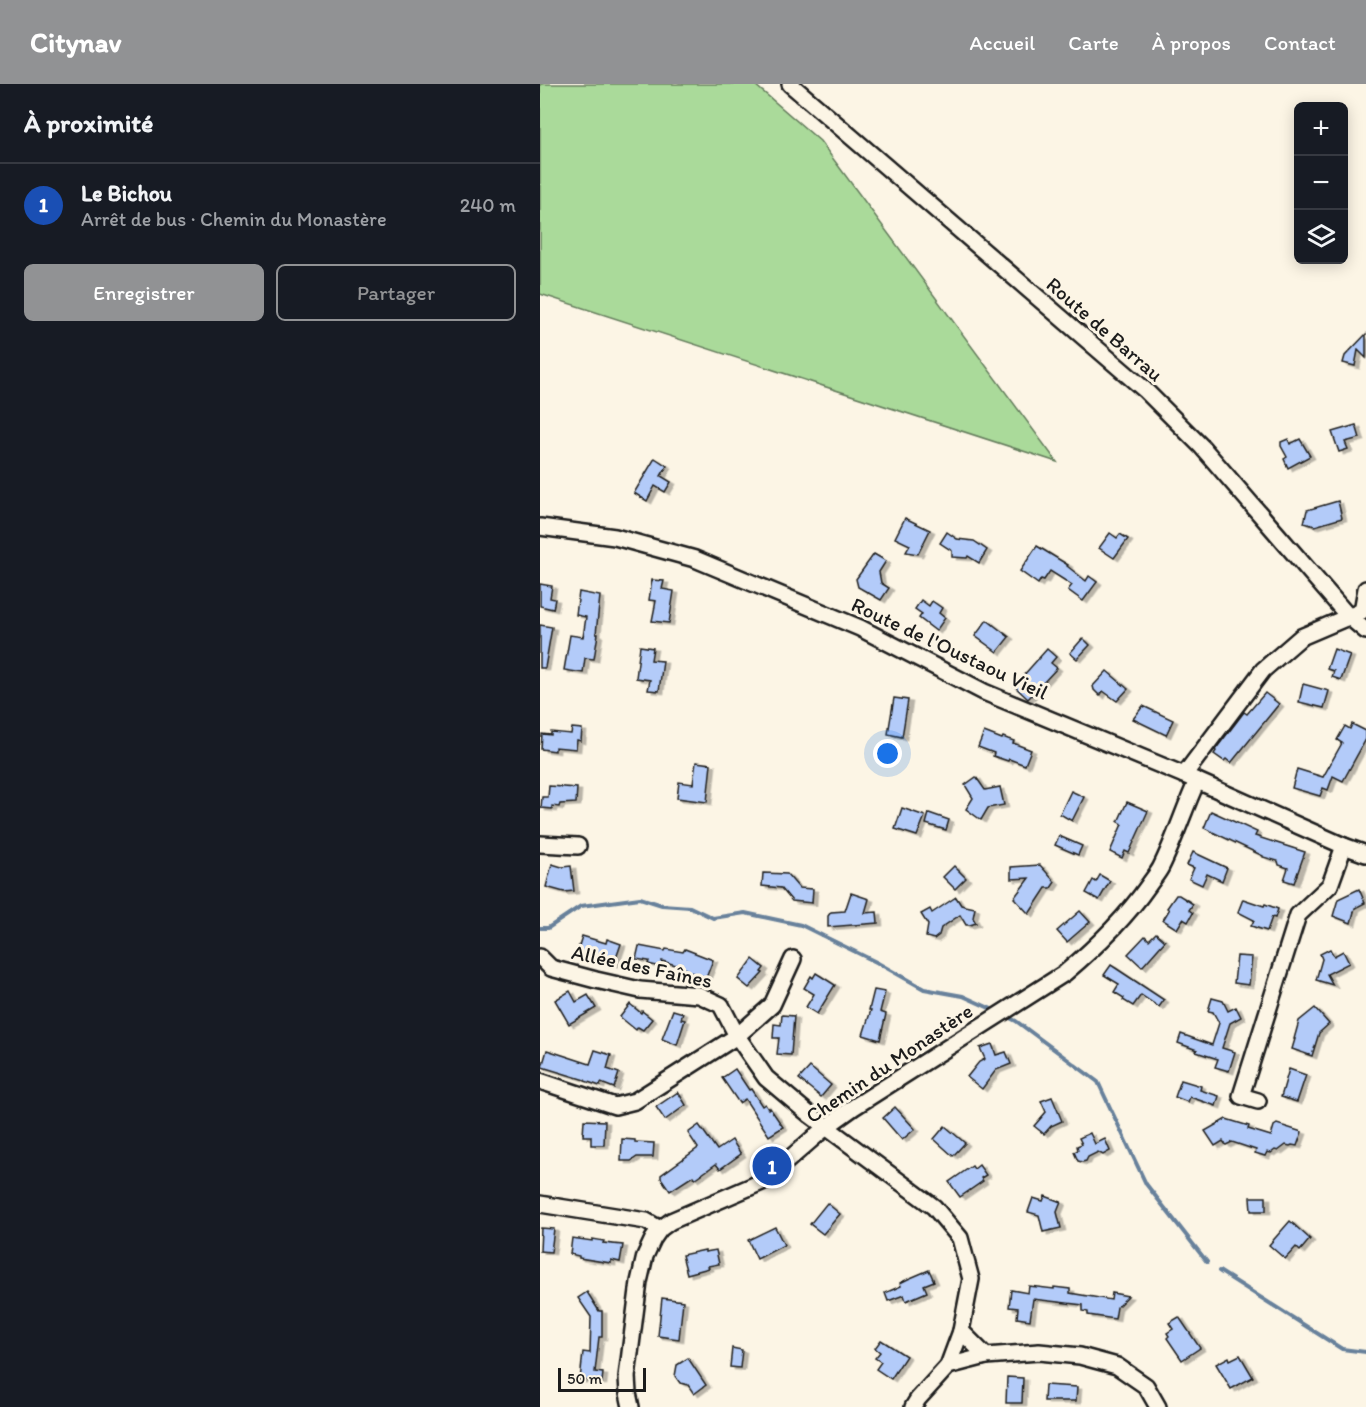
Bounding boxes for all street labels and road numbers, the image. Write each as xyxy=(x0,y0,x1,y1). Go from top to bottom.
street label: Route de Barrau xyxy=(1041,271,1169,387)
street label: Route de l'Oustaou Vieil xyxy=(848,591,1052,705)
street label: Allée des Faînes xyxy=(569,939,715,993)
street label: Chemin du Monastère xyxy=(801,998,977,1128)

